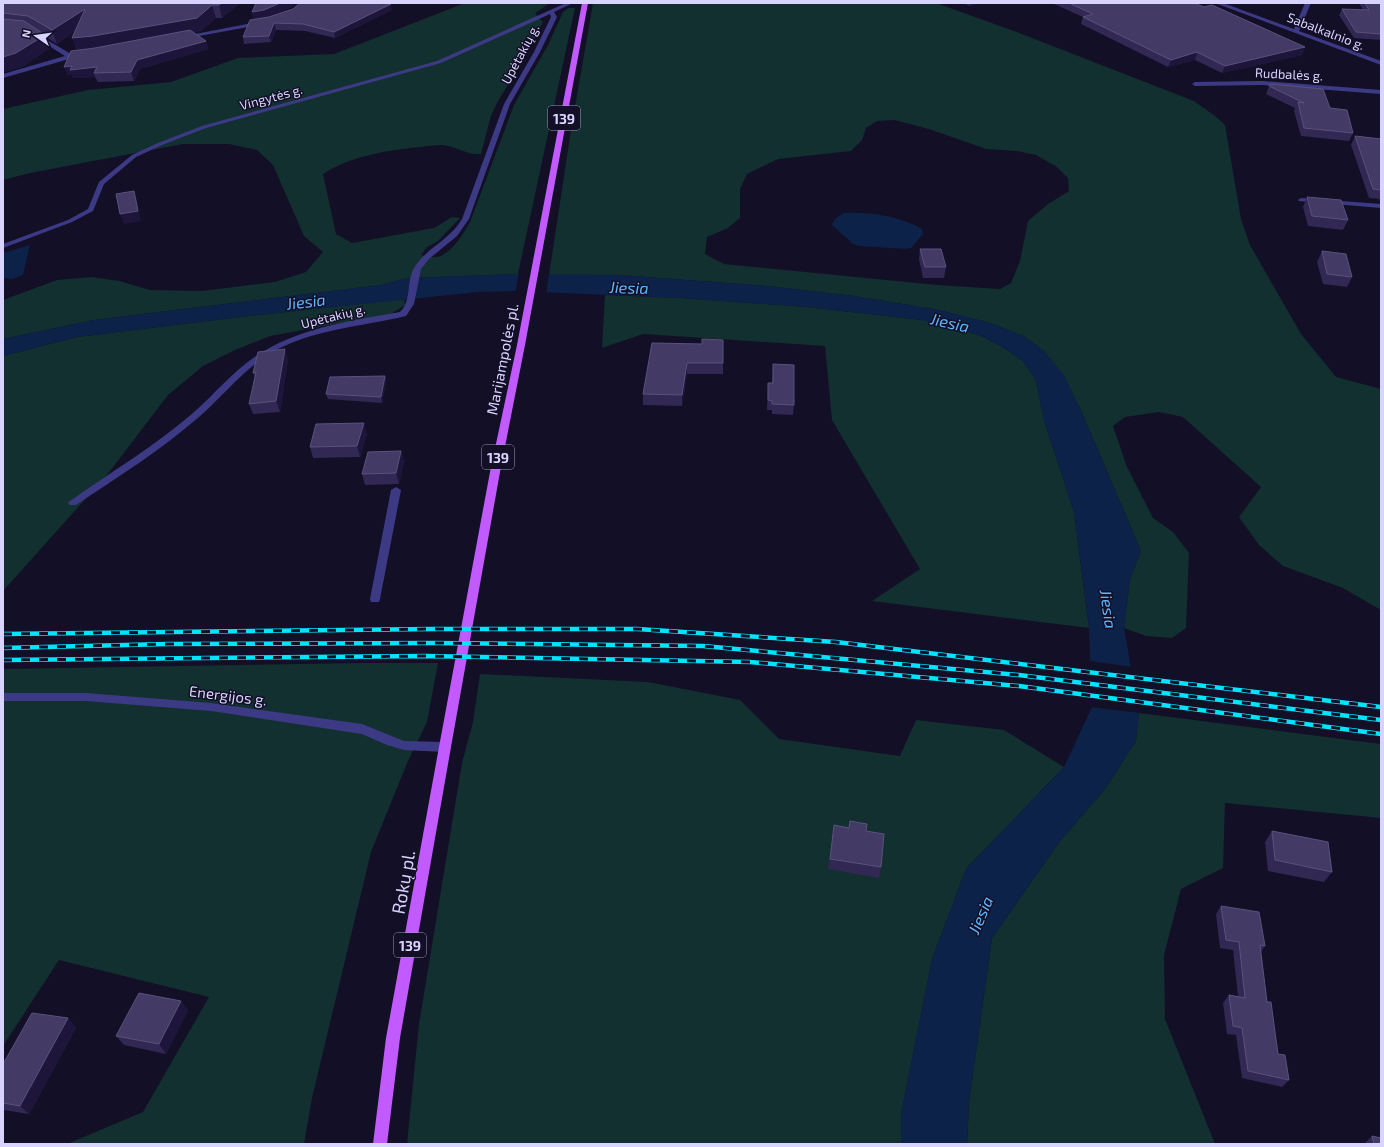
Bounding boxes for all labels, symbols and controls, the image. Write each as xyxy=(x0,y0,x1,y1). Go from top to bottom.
street label: Sabalkalnio g. xyxy=(1285,9,1367,53)
north arrow xyxy=(16,16,56,56)
street label: Upėtakių g. xyxy=(498,21,542,87)
text: N xyxy=(19,28,33,39)
street label: Rudbalės g. xyxy=(1255,64,1323,84)
street label: Vingytės g. xyxy=(238,81,304,113)
road number: 139 xyxy=(548,106,580,130)
water label: Jiesia xyxy=(608,277,649,297)
water label: Jiesia xyxy=(284,289,327,313)
street label: Upėtakių g. xyxy=(299,300,367,332)
street label: Marijampolės pl. xyxy=(482,302,523,417)
water label: Jiesia xyxy=(928,308,971,336)
road number: 139 xyxy=(482,445,514,469)
water label: Jiesia xyxy=(1097,587,1121,630)
street label: Energijos g. xyxy=(188,681,268,710)
street label: Rokų pl. xyxy=(387,848,419,916)
water label: Jiesia xyxy=(963,893,996,938)
road number: 139 xyxy=(394,933,426,957)

